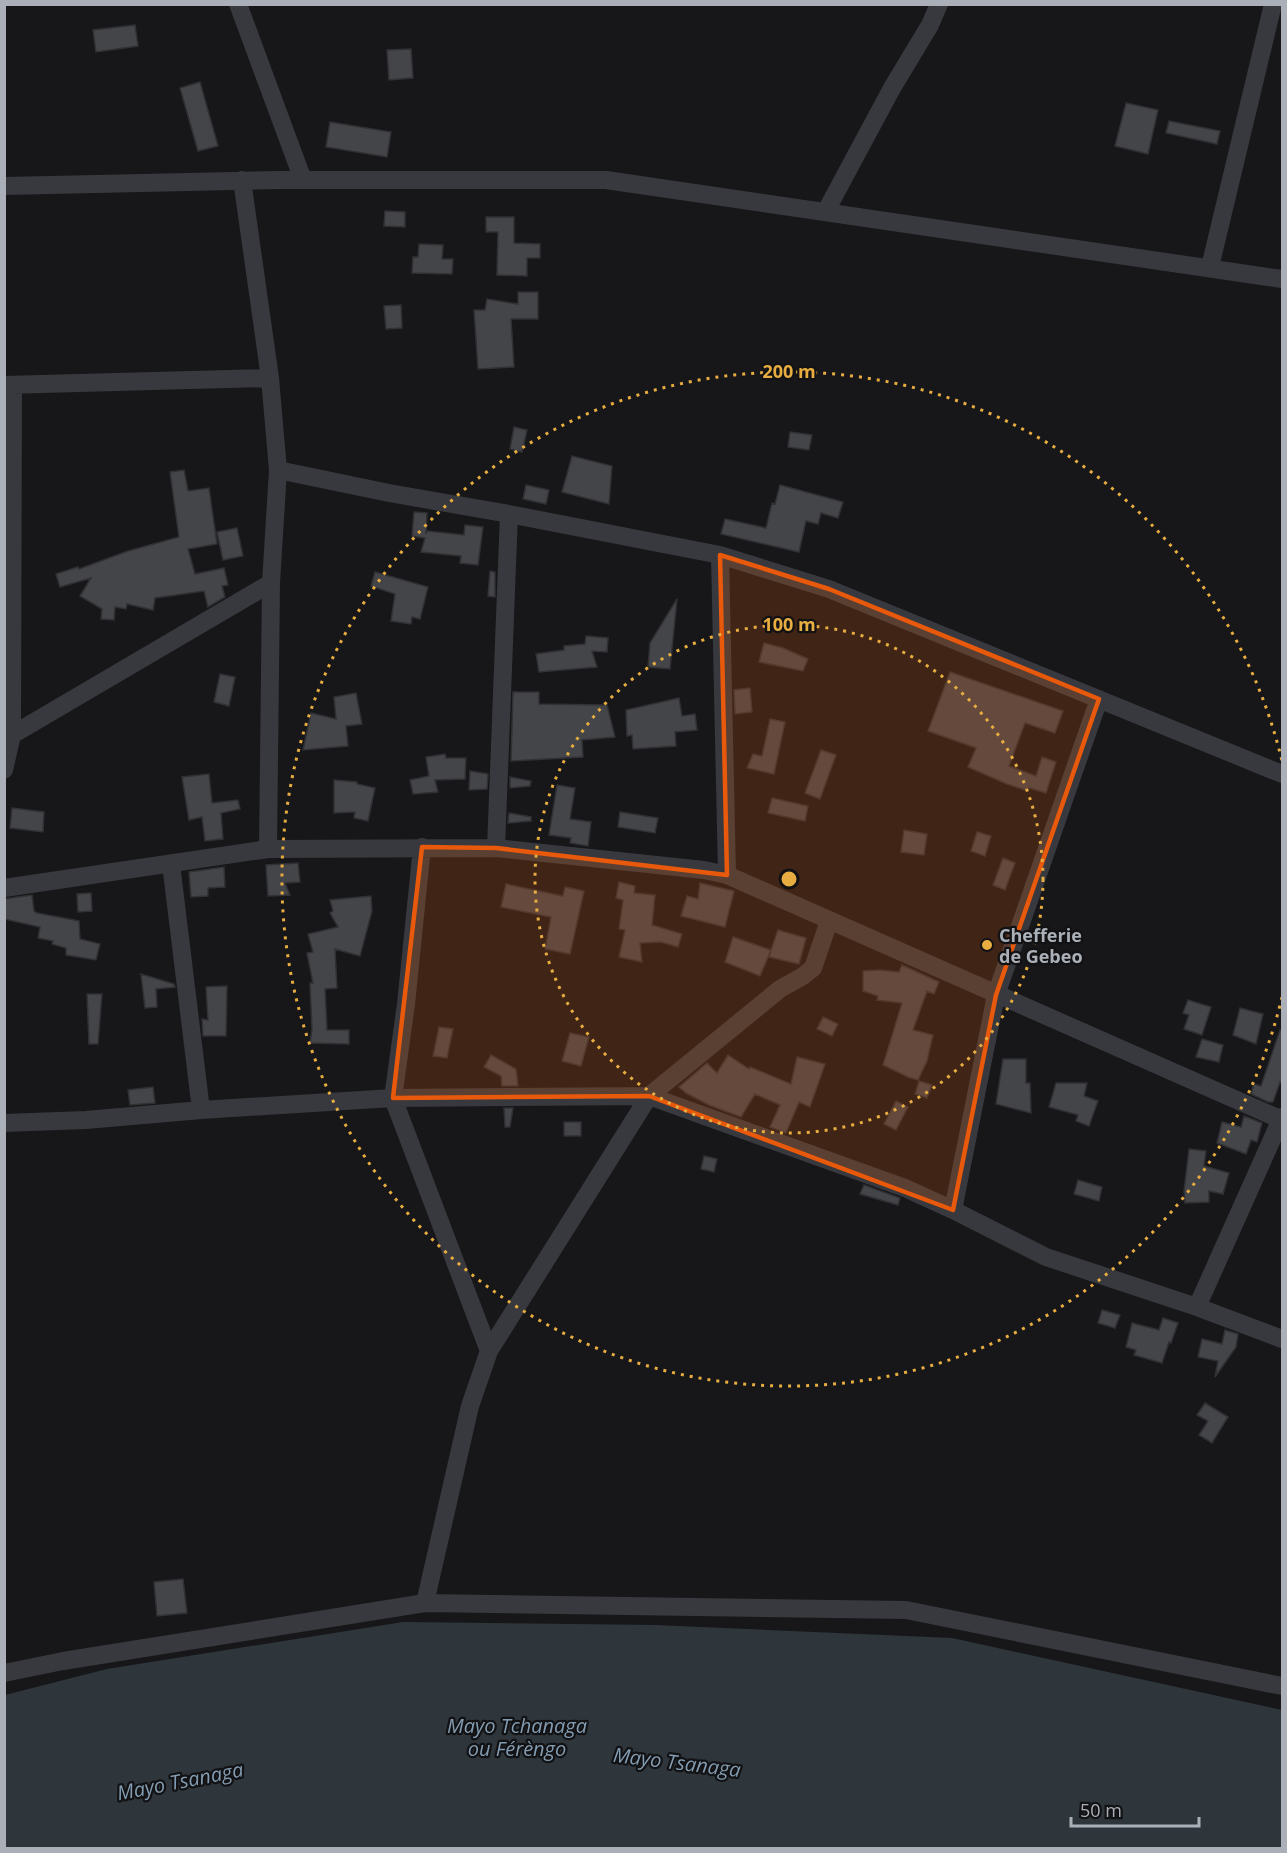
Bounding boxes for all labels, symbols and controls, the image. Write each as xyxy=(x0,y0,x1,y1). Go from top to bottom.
text: 200 m xyxy=(762,359,816,383)
text: 100 m xyxy=(762,612,816,636)
centre of rings xyxy=(779,869,799,889)
place label: Chefferie de Gebeo xyxy=(999,923,1083,968)
marker: Chefferie de Gebeo xyxy=(980,938,994,952)
water label: Mayo Tchanaga ou Férèngo xyxy=(447,1712,587,1762)
water label: Mayo Tsanaga xyxy=(612,1741,742,1783)
water label: Mayo Tsanaga xyxy=(115,1756,245,1806)
scale bar xyxy=(1071,1790,1198,1828)
text: 50 m xyxy=(1080,1798,1122,1822)

